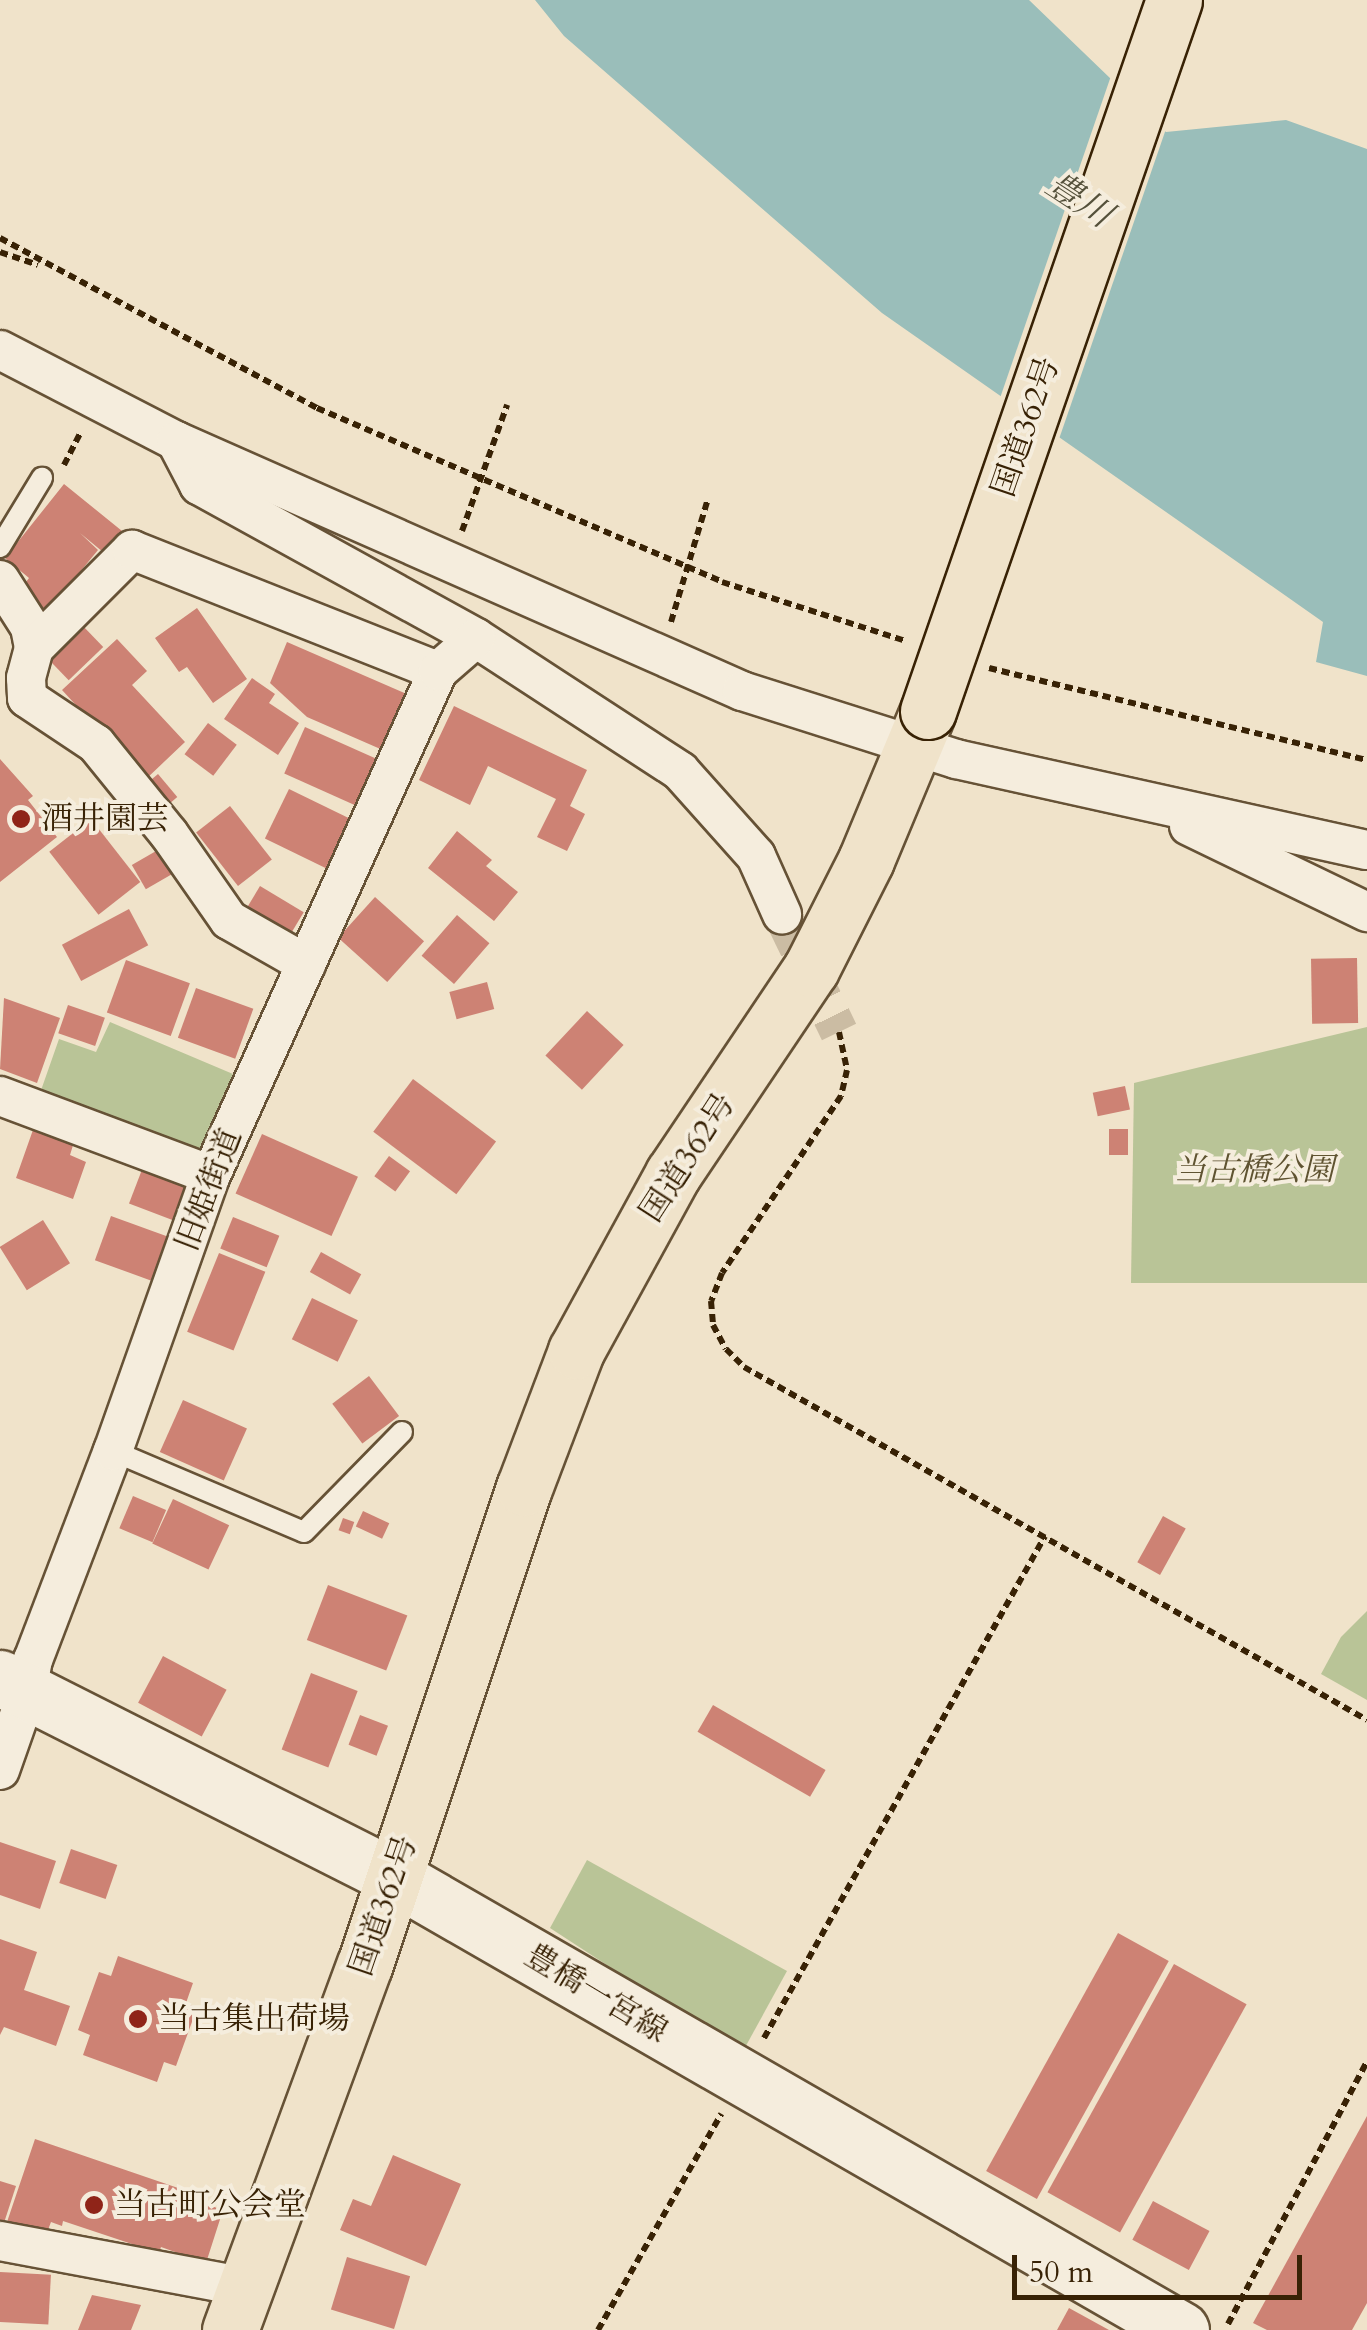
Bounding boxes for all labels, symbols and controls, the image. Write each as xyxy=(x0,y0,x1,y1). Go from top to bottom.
water label: 豊川 xyxy=(1038,163,1120,237)
street label: 国道362号 xyxy=(984,352,1068,502)
place label: 酒井園芸 xyxy=(41,800,169,838)
marker: 酒井園芸 xyxy=(10,808,32,830)
street label: 国道362号 xyxy=(632,1087,744,1229)
street label: 旧姫街道 xyxy=(168,1123,250,1257)
park label: 当古橋公園 xyxy=(1174,1151,1334,1189)
street label: 国道362号 xyxy=(342,1831,426,1981)
street label: 豊橋一宮線 xyxy=(518,1936,674,2052)
place label: 当古集出荷場 xyxy=(158,2000,350,2038)
marker: 当古集出荷場 xyxy=(127,2008,149,2030)
place label: 当古町公会堂 xyxy=(114,2186,306,2224)
marker: 当古町公会堂 xyxy=(83,2194,105,2216)
scale bar xyxy=(1017,2235,1307,2297)
text: 50 m xyxy=(1029,2252,1093,2293)

